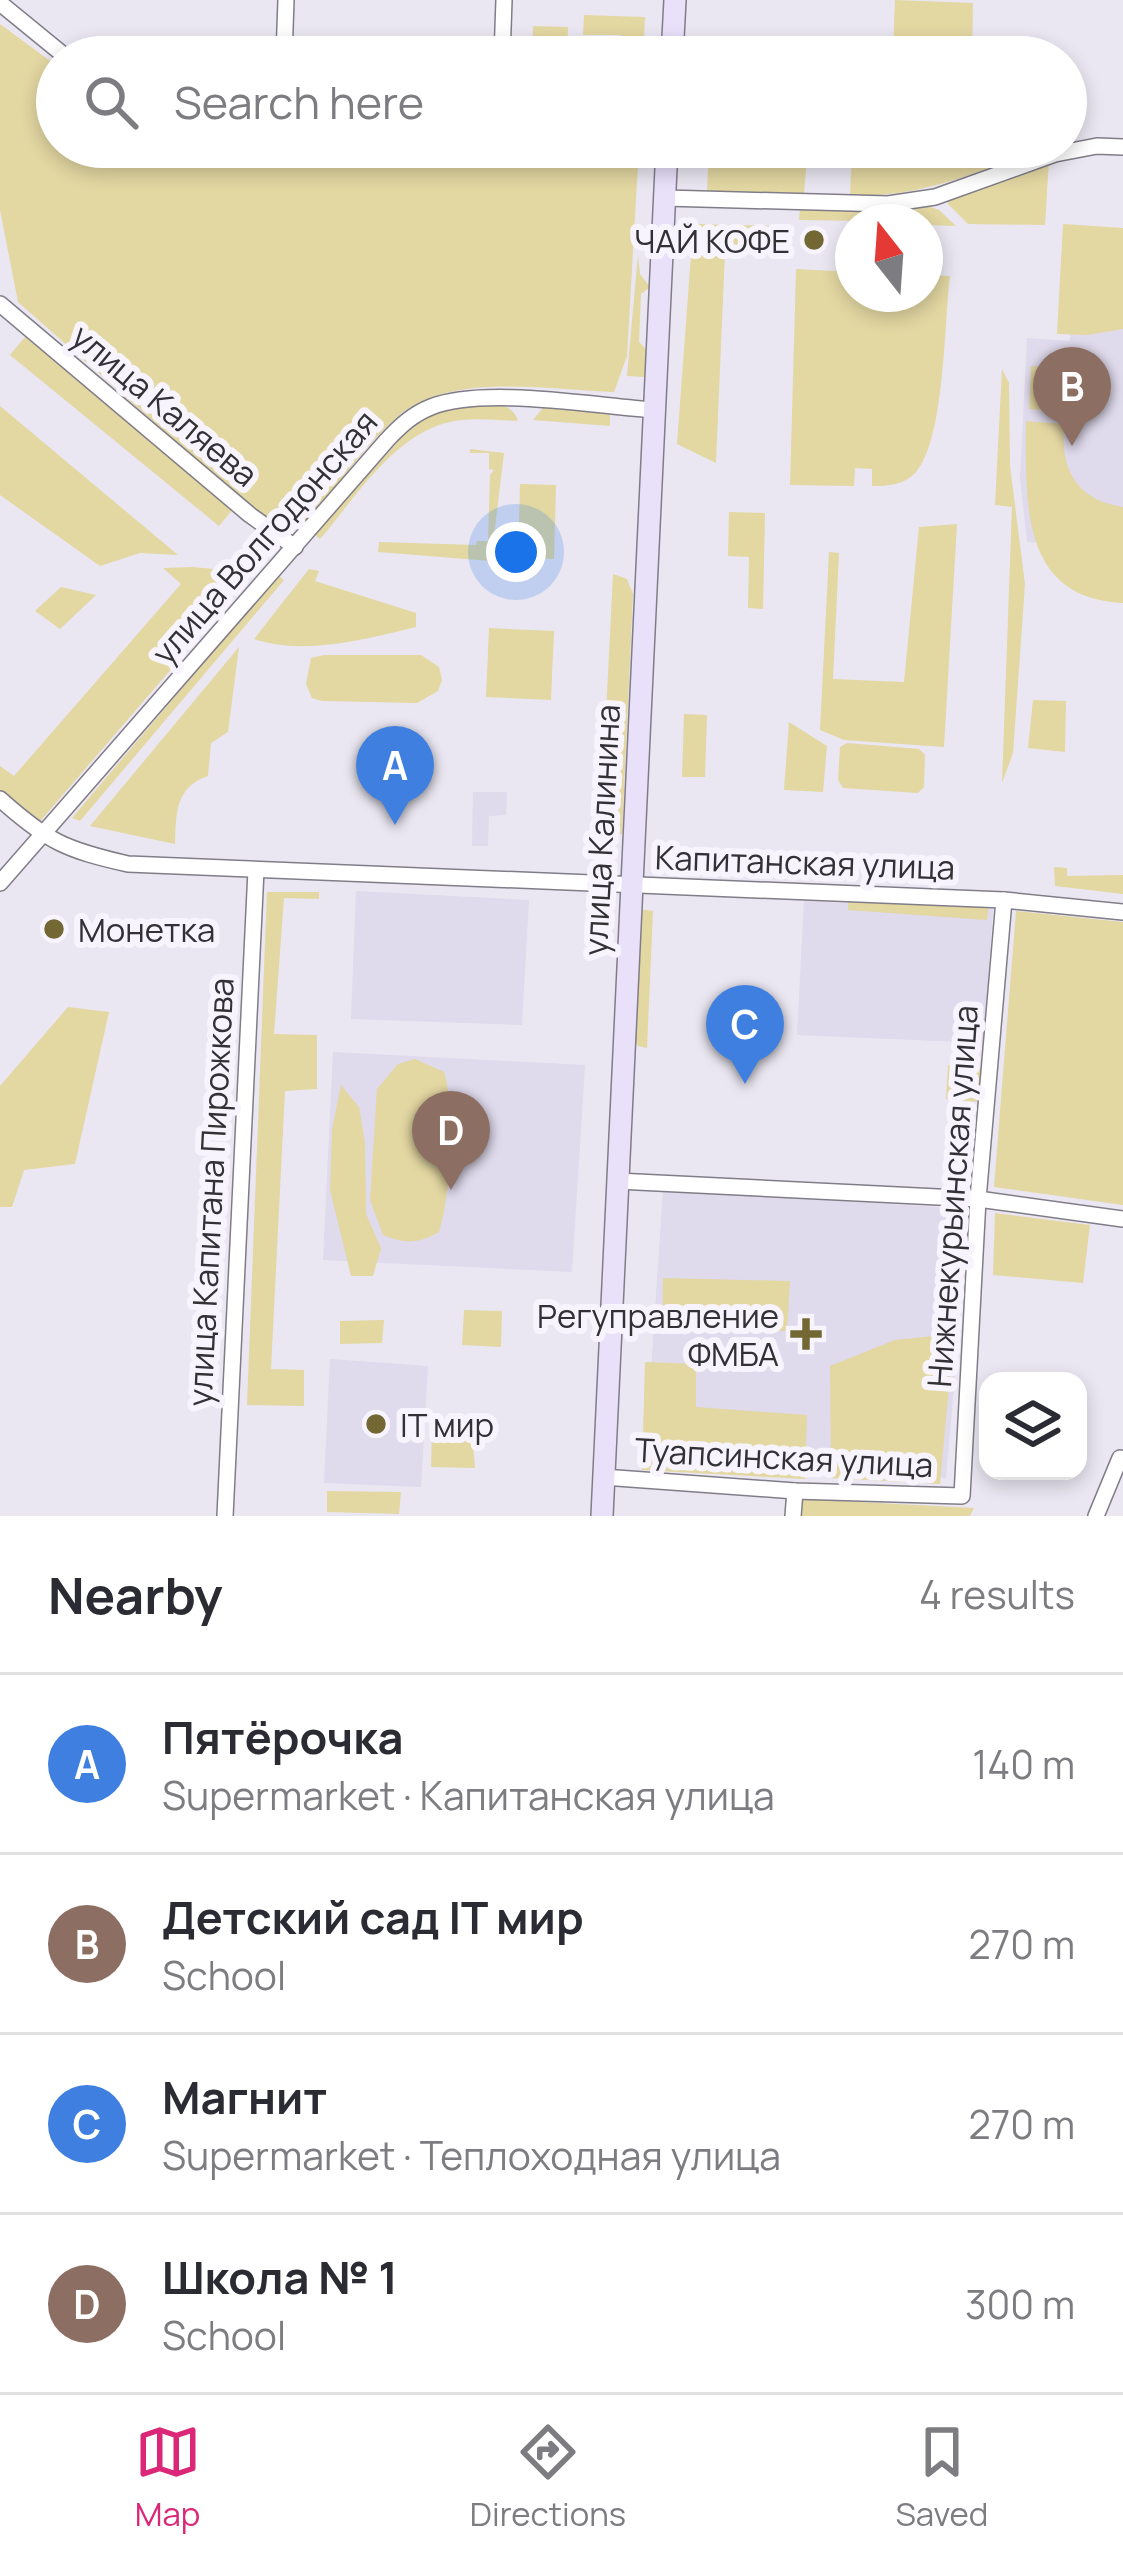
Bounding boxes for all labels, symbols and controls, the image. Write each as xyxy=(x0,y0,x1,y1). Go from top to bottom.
search box xyxy=(36,36,1087,168)
icon: search xyxy=(78,69,144,135)
text: Search here xyxy=(174,71,424,133)
north arrow xyxy=(835,204,943,312)
place label: ЧАЙ КОФЕ xyxy=(634,218,790,263)
marker: ЧАЙ КОФЕ xyxy=(801,227,827,253)
street label: улица Каляева xyxy=(62,314,268,496)
pin: B xyxy=(1033,347,1111,446)
street label: улица Волгодонская xyxy=(141,400,387,674)
your location xyxy=(486,522,546,582)
street label: улица Калинина xyxy=(572,703,630,957)
pin: A xyxy=(356,726,434,825)
street label: Капитанская улица xyxy=(654,834,956,890)
place label: Монетка xyxy=(78,907,215,952)
marker: Монетка xyxy=(41,916,67,942)
street label: улица Капитана Пирожкова xyxy=(176,977,244,1407)
pin: C xyxy=(706,985,784,1084)
street label: Нижнекурьинская улица xyxy=(916,1003,988,1389)
pin: D xyxy=(412,1091,490,1190)
place label: Регуправление ФМБА xyxy=(537,1293,779,1376)
marker: Регуправление ФМБА xyxy=(790,1318,822,1350)
map controls xyxy=(979,1372,1087,1480)
button: layers xyxy=(979,1372,1087,1480)
place label: IT мир xyxy=(400,1402,494,1447)
marker: IT мир xyxy=(363,1411,389,1437)
street label: Туапсинская улица xyxy=(634,1427,934,1487)
text: Nearby xyxy=(48,1560,223,1629)
text: 4 results xyxy=(919,1567,1075,1621)
text: Пятёрочка xyxy=(162,1706,403,1768)
text: A xyxy=(74,1737,100,1791)
text: 140 m xyxy=(972,1737,1075,1791)
text: Supermarket · Капитанская улица xyxy=(162,1768,775,1822)
text: Детский сад IT мир xyxy=(162,1886,584,1948)
text: B xyxy=(75,1917,99,1971)
text: 270 m xyxy=(969,1917,1075,1971)
text: School xyxy=(162,1948,286,2002)
text: Магнит xyxy=(162,2066,327,2128)
text: C xyxy=(73,2097,101,2151)
text: 270 m xyxy=(969,2097,1075,2151)
text: Supermarket · Теплоходная улица xyxy=(162,2128,781,2182)
text: Школа № 1 xyxy=(162,2246,398,2308)
text: D xyxy=(73,2277,101,2331)
text: 300 m xyxy=(965,2277,1075,2331)
text: School xyxy=(162,2308,286,2362)
tab: Map xyxy=(135,2419,201,2536)
tab: Directions xyxy=(470,2419,626,2536)
tab: Saved xyxy=(895,2419,988,2536)

